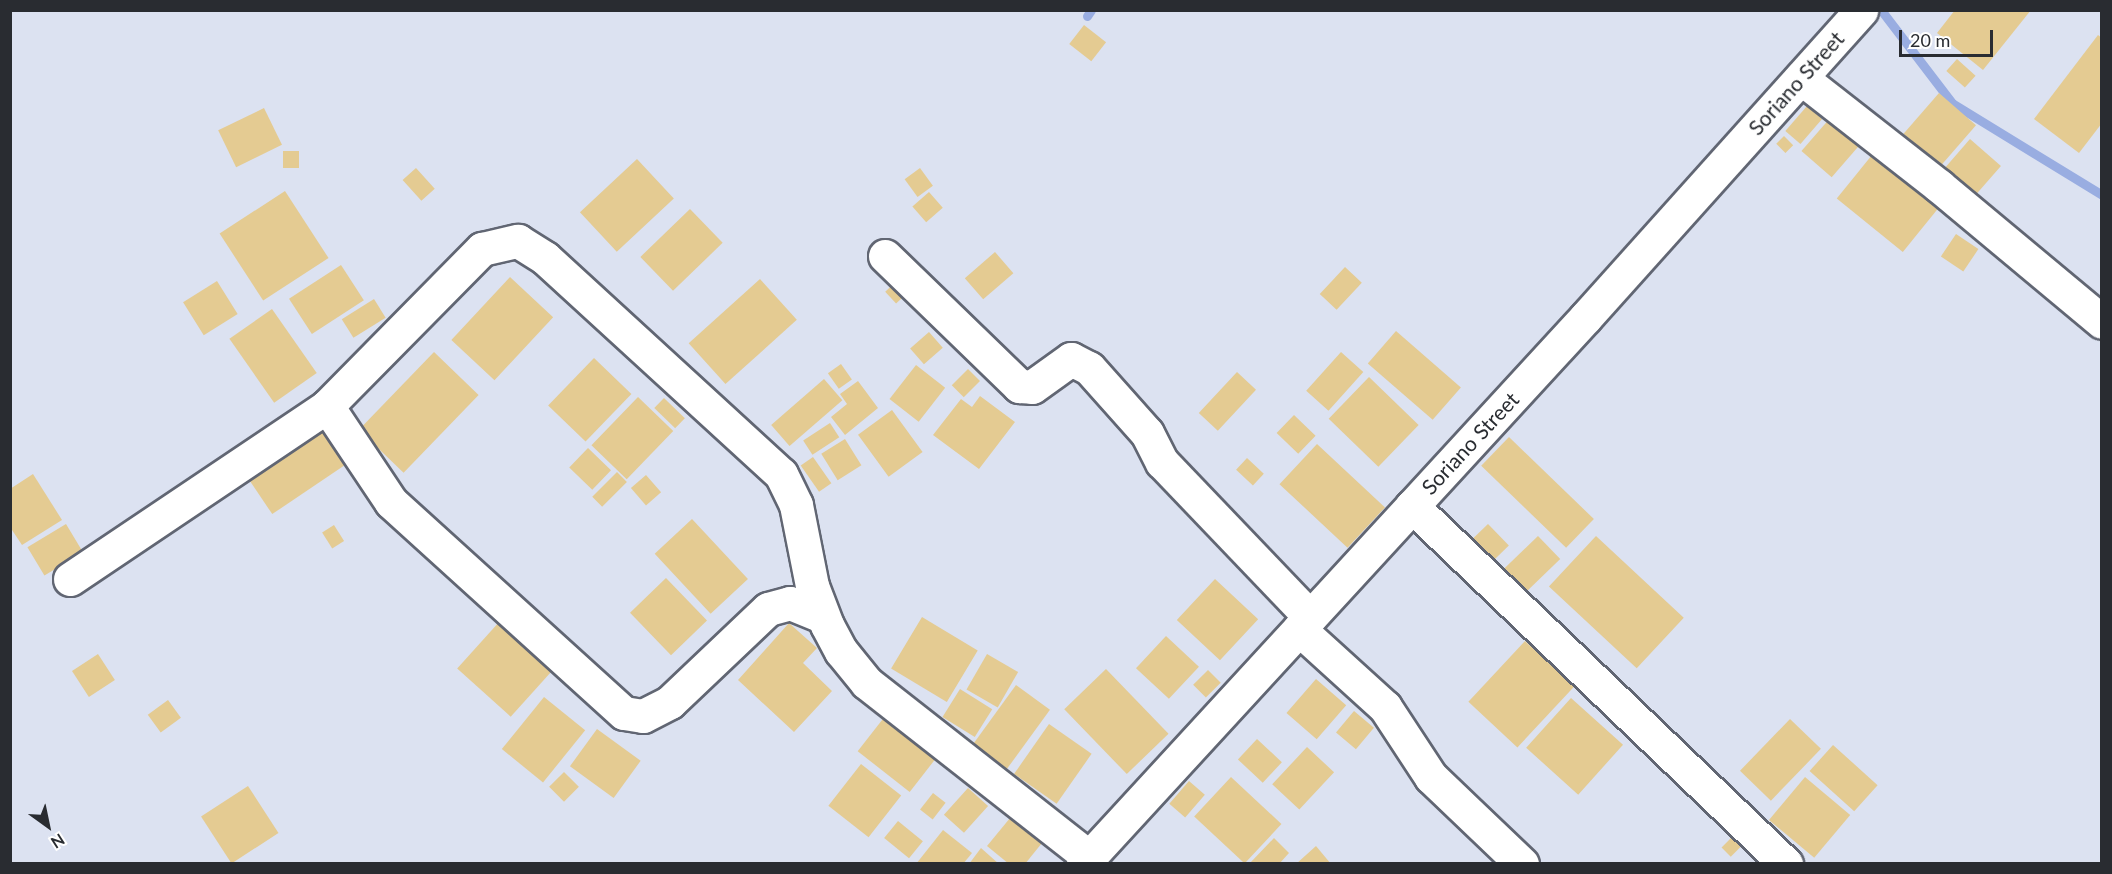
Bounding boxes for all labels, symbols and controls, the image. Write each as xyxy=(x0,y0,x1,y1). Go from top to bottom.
scale bar xyxy=(1902,18,1996,56)
street label: Soriano Street xyxy=(1743,26,1849,140)
text: 20 m xyxy=(1910,29,1950,51)
street label: Soriano Street xyxy=(1416,387,1524,499)
north arrow xyxy=(18,796,78,856)
text: N xyxy=(48,830,68,853)

